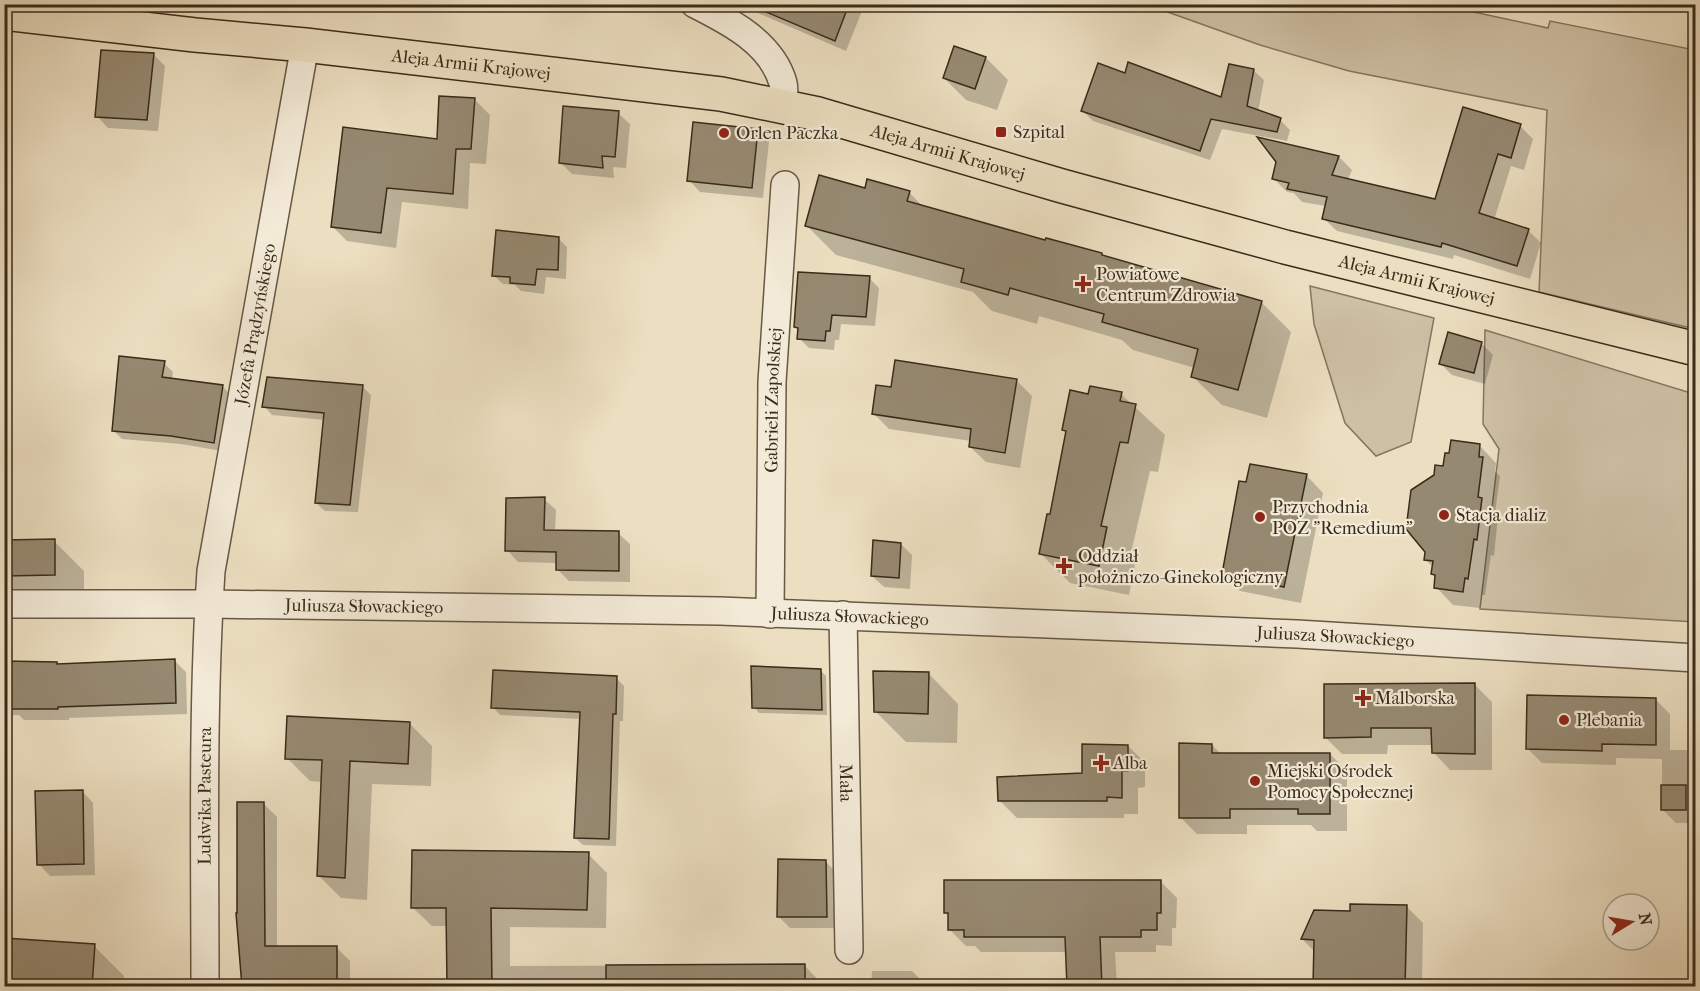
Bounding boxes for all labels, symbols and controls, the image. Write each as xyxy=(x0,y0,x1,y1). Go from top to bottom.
street label: Aleja Armii Krajowej xyxy=(389,45,552,85)
street label: Aleja Armii Krajowej xyxy=(867,120,1027,186)
place label: Szpital xyxy=(1013,122,1065,143)
place label: Orlen Paczka xyxy=(736,123,839,144)
marker: Szpital xyxy=(994,125,1008,139)
marker: Orlen Paczka xyxy=(717,126,731,140)
street label: Józefa Prądzyńskiego xyxy=(231,242,280,409)
street label: Aleja Armii Krajowej xyxy=(1336,250,1497,310)
place label: Powiatowe Centrum Zdrowia xyxy=(1096,264,1237,306)
marker: Powiatowe Centrum Zdrowia xyxy=(1074,275,1092,293)
street label: Gabrieli Zapolskiej xyxy=(761,327,787,473)
place label: Przychodnia POZ "Remedium" xyxy=(1272,497,1413,539)
place label: Stacja dializ xyxy=(1456,505,1547,526)
marker: Stacja dializ xyxy=(1437,508,1451,522)
marker: Przychodnia POZ "Remedium" xyxy=(1253,510,1267,524)
place label: Oddział położniczo-Ginekologiczny xyxy=(1077,546,1285,588)
marker: Oddział położniczo-Ginekologiczny xyxy=(1055,557,1073,575)
street label: Juliusza Słowackiego xyxy=(283,595,443,618)
street label: Juliusza Słowackiego xyxy=(768,603,929,630)
street label: Juliusza Słowackiego xyxy=(1254,622,1415,652)
place label: Malborska xyxy=(1375,688,1456,709)
marker: Malborska xyxy=(1356,691,1370,705)
place label: Plebania xyxy=(1576,710,1643,731)
marker: Plebania xyxy=(1557,713,1571,727)
street label: Ludwika Pasteura xyxy=(195,726,216,865)
place label: Alba xyxy=(1112,753,1148,774)
marker: Alba xyxy=(1094,756,1108,770)
place label: Miejski Ośrodek Pomocy Społecznej xyxy=(1267,761,1413,803)
street label: Mała xyxy=(835,764,856,803)
marker: Miejski Ośrodek Pomocy Społecznej xyxy=(1248,774,1262,788)
north arrow xyxy=(1601,892,1661,952)
text: N xyxy=(1635,911,1656,928)

